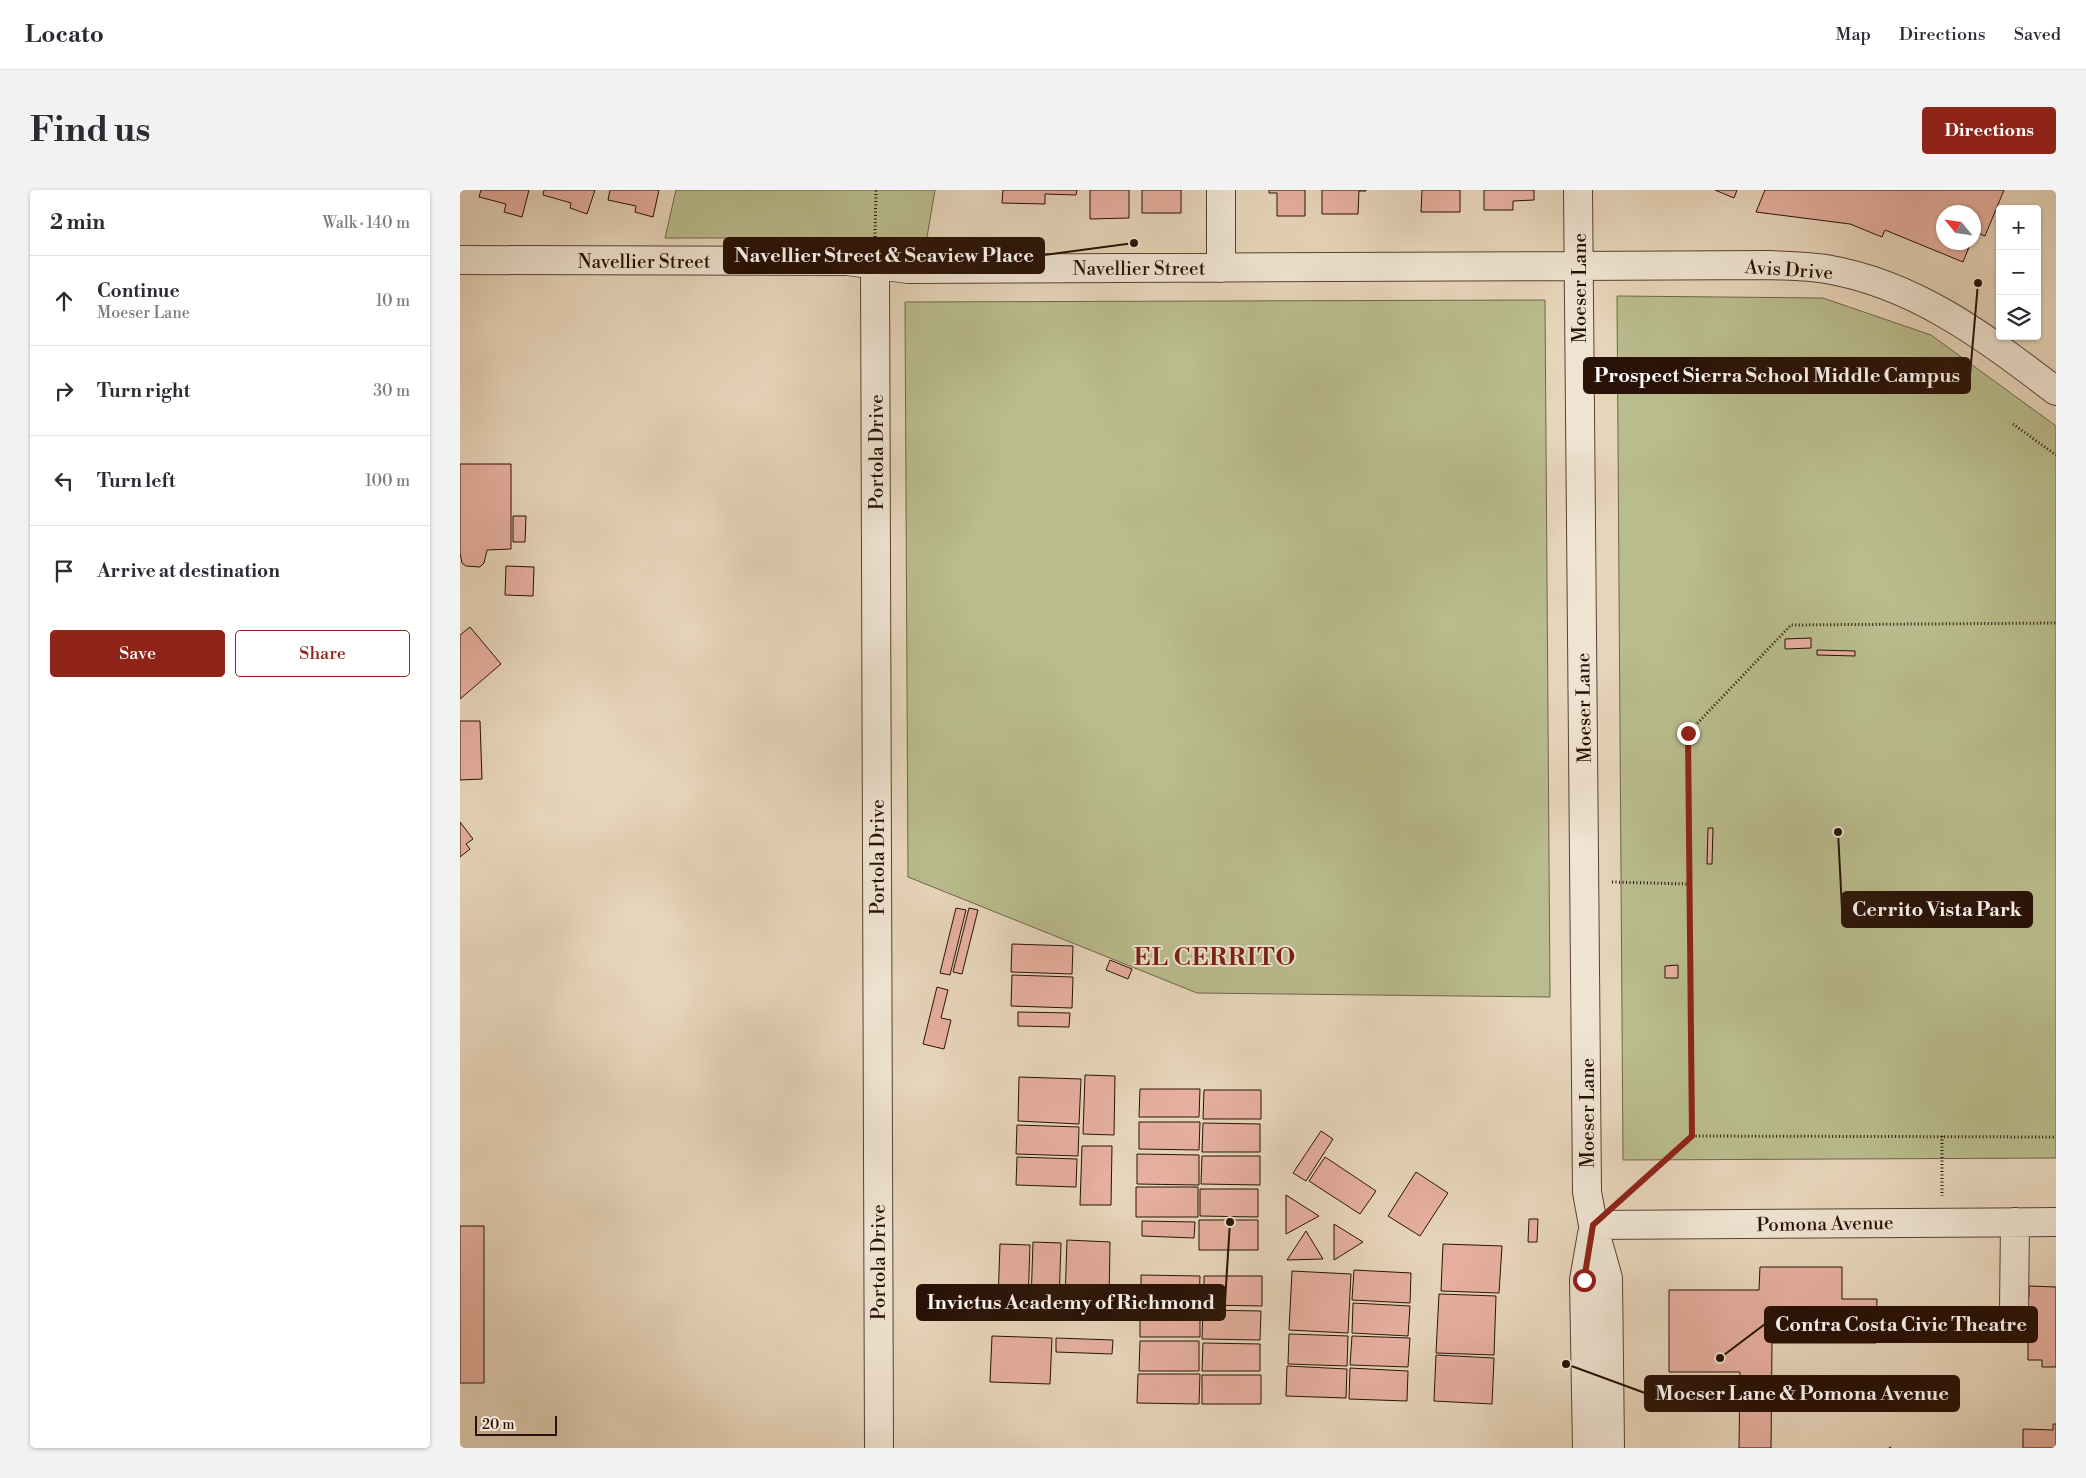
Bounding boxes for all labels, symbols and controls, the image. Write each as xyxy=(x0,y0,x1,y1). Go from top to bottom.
text: Locato xyxy=(25,20,104,50)
text: Map xyxy=(1835,23,1871,46)
text: Directions xyxy=(1899,23,1986,46)
text: Saved xyxy=(2014,23,2061,46)
button: Directions xyxy=(1922,107,2056,154)
text: Find us xyxy=(30,109,150,152)
north arrow xyxy=(1936,205,1981,250)
map controls xyxy=(1996,205,2041,340)
button: + xyxy=(1996,205,2041,250)
text: 2 min xyxy=(50,210,105,236)
text: Walk · 140 m xyxy=(322,213,410,233)
street label: Moeser Lane xyxy=(1568,233,1592,343)
callout: Navellier Street & Seaview Place xyxy=(724,238,1044,273)
text: Navellier Street & Seaview Place xyxy=(734,244,1034,269)
street label: Navellier Street xyxy=(578,250,711,274)
button: − xyxy=(1996,250,2041,295)
street label: Avis Drive xyxy=(1743,255,1834,285)
street label: Navellier Street xyxy=(1073,257,1206,281)
text: Continue xyxy=(97,279,180,303)
icon: ahead xyxy=(50,287,78,315)
text: 10 m xyxy=(376,291,410,311)
button: layers xyxy=(1996,295,2041,340)
text: Moeser Lane xyxy=(97,303,190,323)
callout: Prospect Sierra School Middle Campus xyxy=(1584,358,1970,393)
text: Prospect Sierra School Middle Campus xyxy=(1594,364,1960,389)
icon: right xyxy=(50,377,78,405)
text: Turn right xyxy=(97,379,190,403)
text: 30 m xyxy=(373,381,410,401)
street label: Portola Drive xyxy=(865,394,889,510)
icon: left xyxy=(50,467,78,495)
text: Turn left xyxy=(97,469,176,493)
text: 100 m xyxy=(365,471,410,491)
icon: arrive xyxy=(50,557,78,585)
text: Arrive at destination xyxy=(97,559,280,583)
button: Save xyxy=(50,630,225,677)
button: Share xyxy=(235,630,410,677)
street label: Moeser Lane xyxy=(1571,653,1597,763)
route end xyxy=(1677,722,1700,745)
street label: Portola Drive xyxy=(866,799,890,915)
callout: Cerrito Vista Park xyxy=(1842,892,2032,927)
text: Cerrito Vista Park xyxy=(1852,898,2023,923)
district label: EL CERRITO xyxy=(1134,943,1296,973)
street label: Moeser Lane xyxy=(1576,1058,1600,1168)
street label: Portola Drive xyxy=(867,1204,891,1320)
street label: Pomona Avenue xyxy=(1756,1211,1894,1237)
route start xyxy=(1573,1269,1596,1292)
callout: Invictus Academy of Richmond xyxy=(917,1285,1225,1320)
text: Invictus Academy of Richmond xyxy=(927,1291,1215,1316)
callout: Contra Costa Civic Theatre xyxy=(1765,1307,2037,1342)
text: Contra Costa Civic Theatre xyxy=(1775,1313,2027,1338)
callout: Moeser Lane & Pomona Avenue xyxy=(1645,1376,1959,1411)
text: Moeser Lane & Pomona Avenue xyxy=(1655,1382,1949,1407)
scale bar xyxy=(475,1413,558,1436)
text: 20 m xyxy=(482,1416,514,1434)

